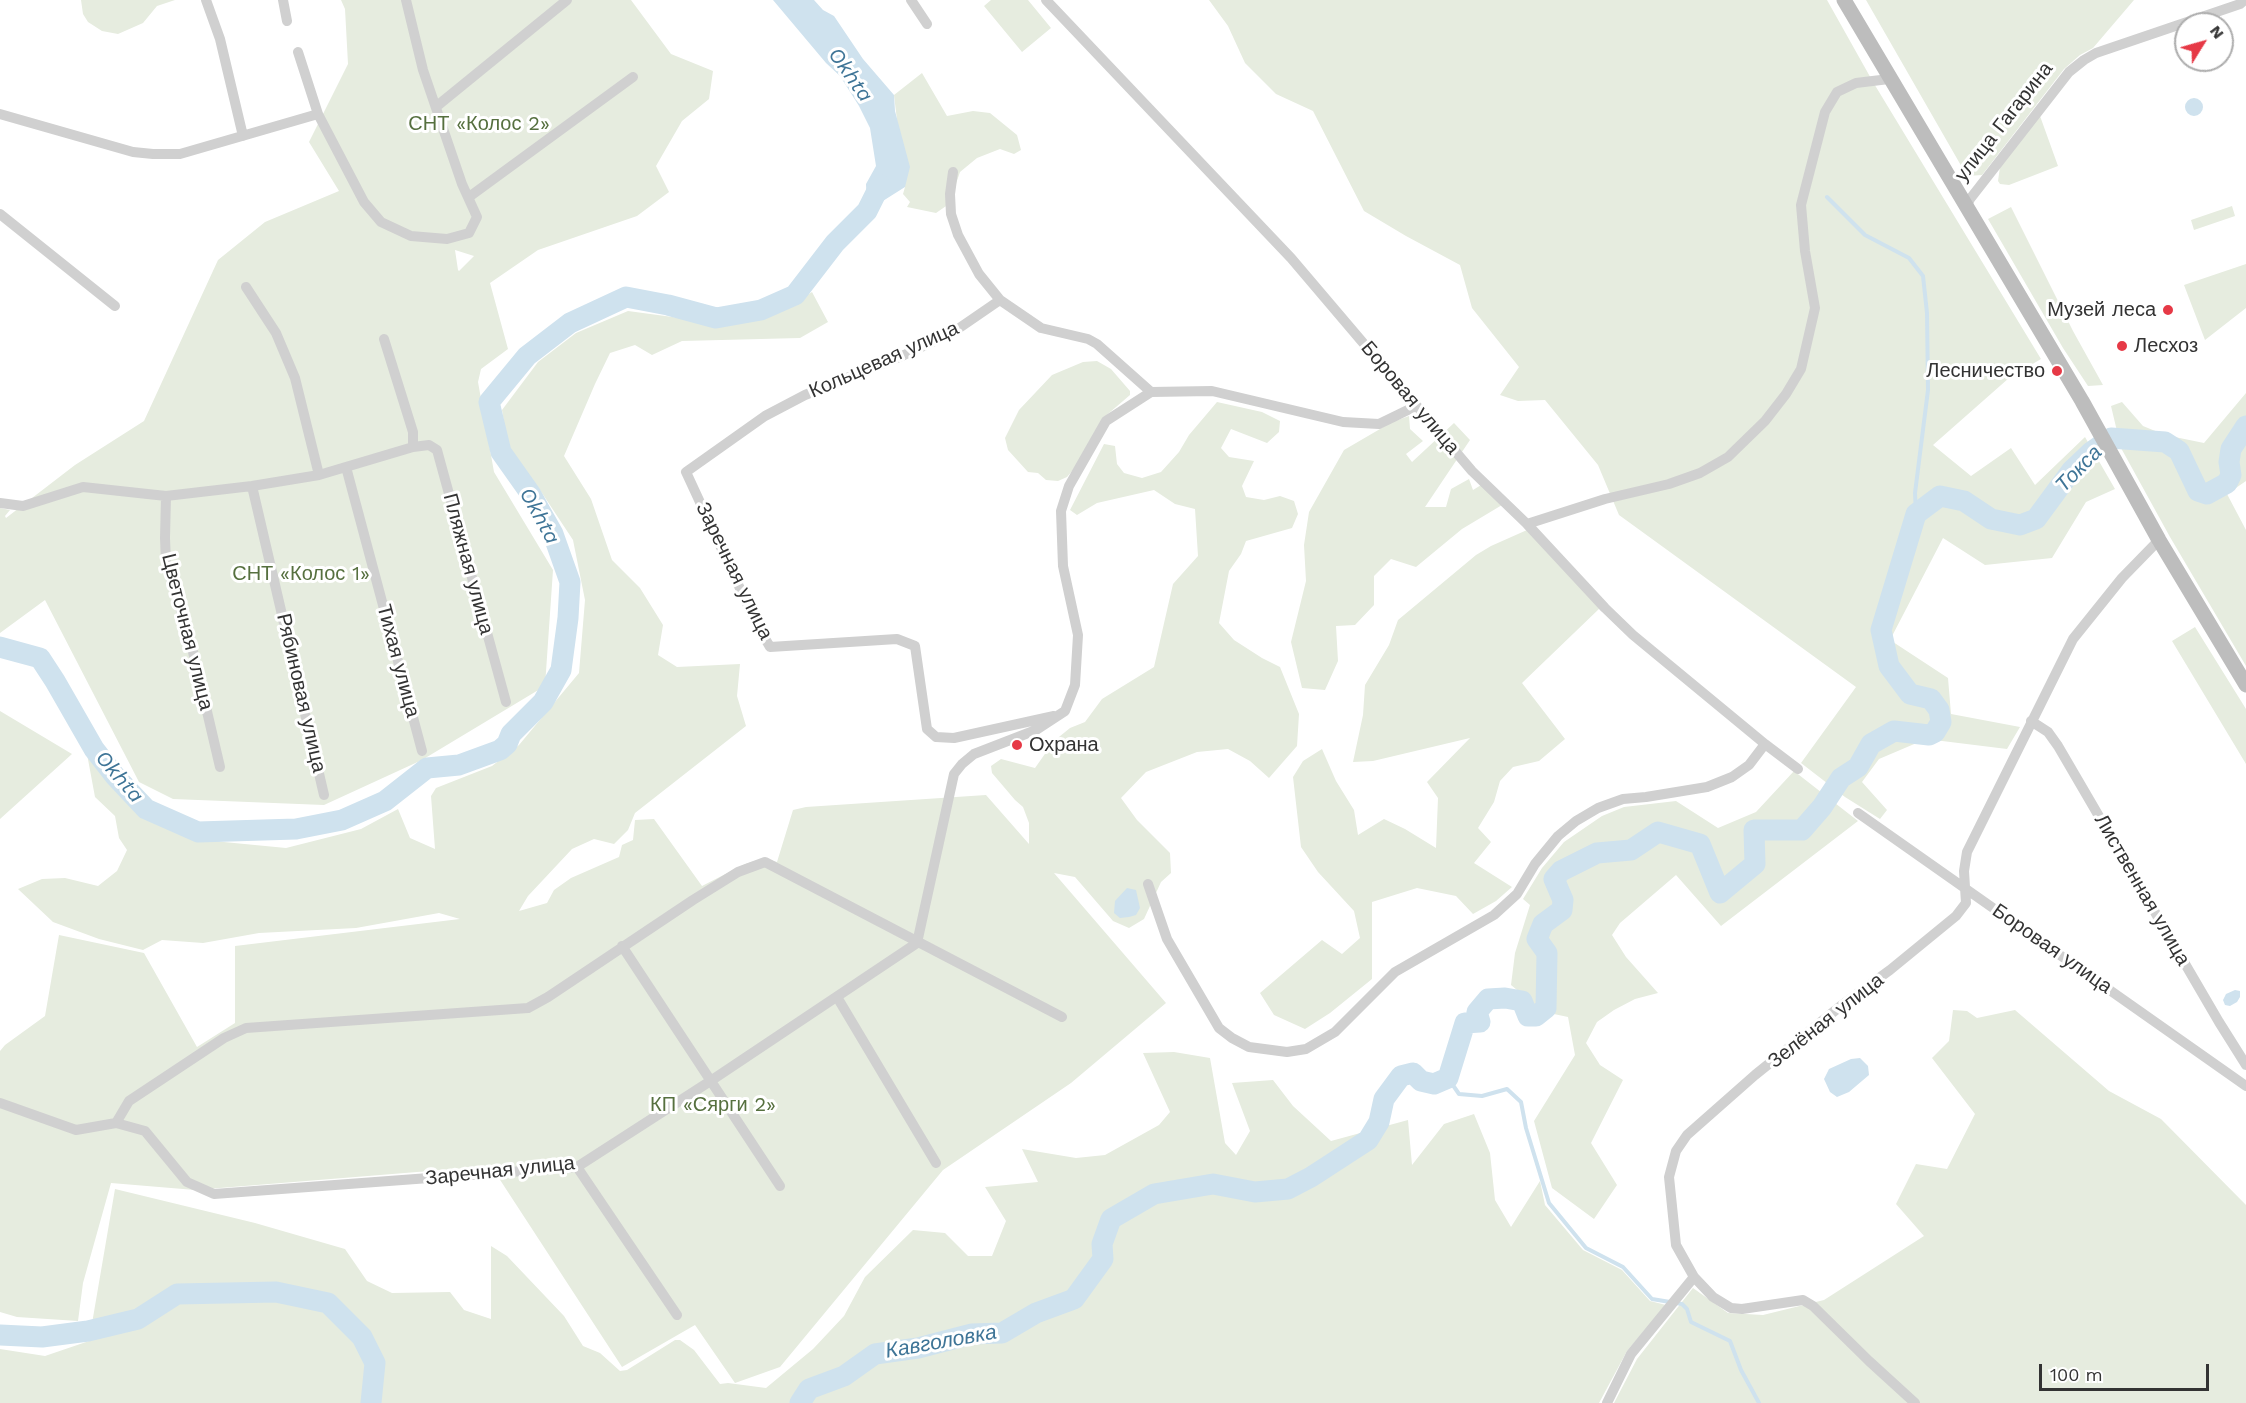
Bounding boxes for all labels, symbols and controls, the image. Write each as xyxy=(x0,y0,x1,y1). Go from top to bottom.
north arrow xyxy=(2174,12,2234,72)
text: N xyxy=(2206,22,2228,43)
water label: Okhta xyxy=(822,43,878,107)
street label: улица Гагарина xyxy=(1950,57,2058,187)
park label: СНТ «Колос 2» xyxy=(408,112,550,136)
place label: Музей леса xyxy=(2047,298,2156,322)
marker: Музей леса xyxy=(2161,303,2175,317)
street label: Кольцевая улица xyxy=(806,316,962,404)
place label: Лесхоз xyxy=(2134,334,2198,358)
street label: Боровая улица xyxy=(1356,336,1464,460)
marker: Лесхоз xyxy=(2115,339,2129,353)
place label: Лесничество xyxy=(1926,359,2045,383)
marker: Лесничество xyxy=(2050,364,2064,378)
water label: Токса xyxy=(2051,440,2107,498)
water label: Okhta xyxy=(513,483,565,549)
street label: Пляжная улица xyxy=(438,491,498,637)
street label: Заречная улица xyxy=(690,498,778,644)
street label: Цветочная улица xyxy=(156,551,218,713)
park label: СНТ «Колос 1» xyxy=(232,562,370,586)
street label: Тихая улица xyxy=(371,602,425,720)
street label: Рябиновая улица xyxy=(271,611,331,775)
place label: Охрана xyxy=(1029,733,1099,757)
marker: Охрана xyxy=(1010,738,1024,752)
water label: Okhta xyxy=(90,746,148,808)
street label: Лиственная улица xyxy=(2089,810,2195,970)
street label: Боровая улица xyxy=(1988,899,2116,999)
street label: Зелёная улица xyxy=(1763,968,1889,1074)
park label: КП «Сярги 2» xyxy=(650,1093,776,1117)
street label: Заречная улица xyxy=(424,1151,576,1191)
water label: Кавголовка xyxy=(883,1320,999,1364)
scale bar xyxy=(2042,1352,2212,1390)
text: 100 m xyxy=(2050,1364,2103,1385)

